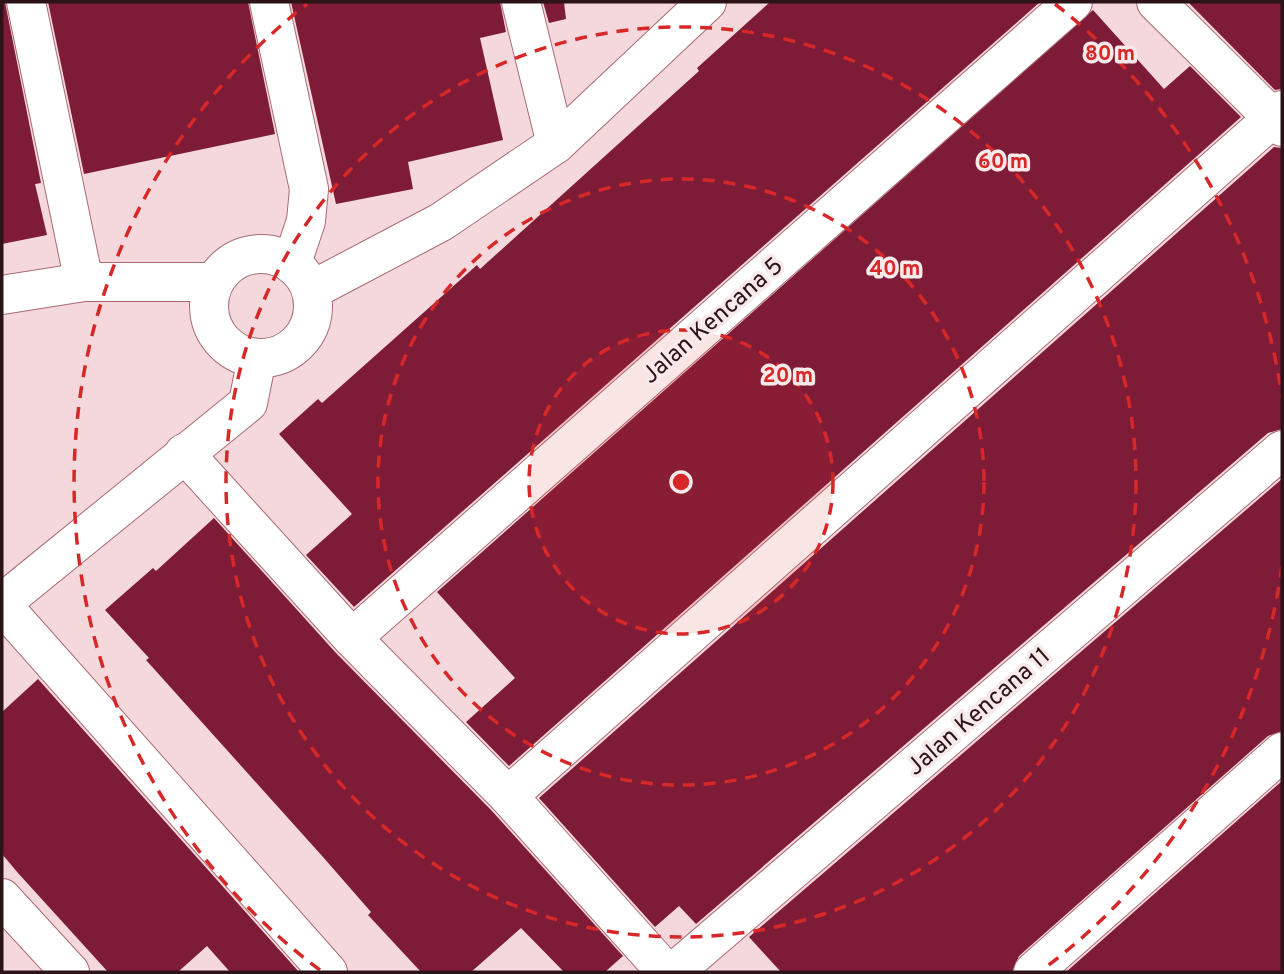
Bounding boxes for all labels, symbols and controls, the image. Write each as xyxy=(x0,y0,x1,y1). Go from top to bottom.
text: 80 m xyxy=(1085,41,1135,68)
text: 60 m xyxy=(978,149,1028,176)
street label: Jalan Kencana 5 xyxy=(636,252,790,391)
text: 40 m xyxy=(870,256,920,283)
text: 20 m xyxy=(763,363,813,390)
centre of rings xyxy=(669,470,693,494)
street label: Jalan Kencana 11 xyxy=(901,642,1057,783)

